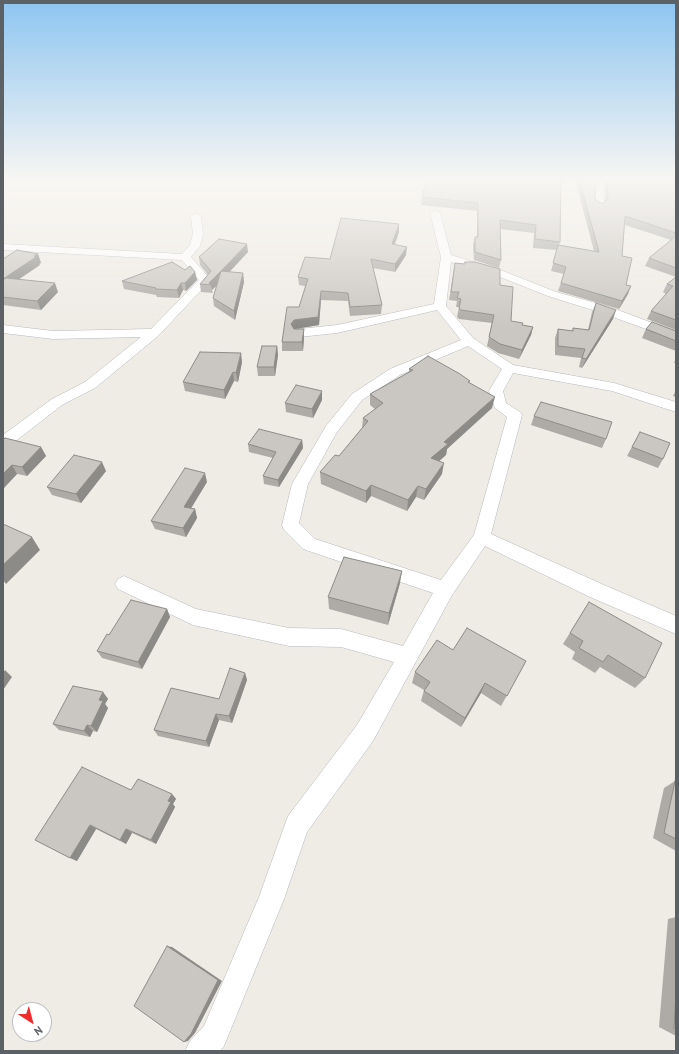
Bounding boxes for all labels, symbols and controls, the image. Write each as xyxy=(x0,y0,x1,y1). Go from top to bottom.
north arrow xyxy=(12,1002,52,1042)
text: N xyxy=(31,1023,46,1039)

